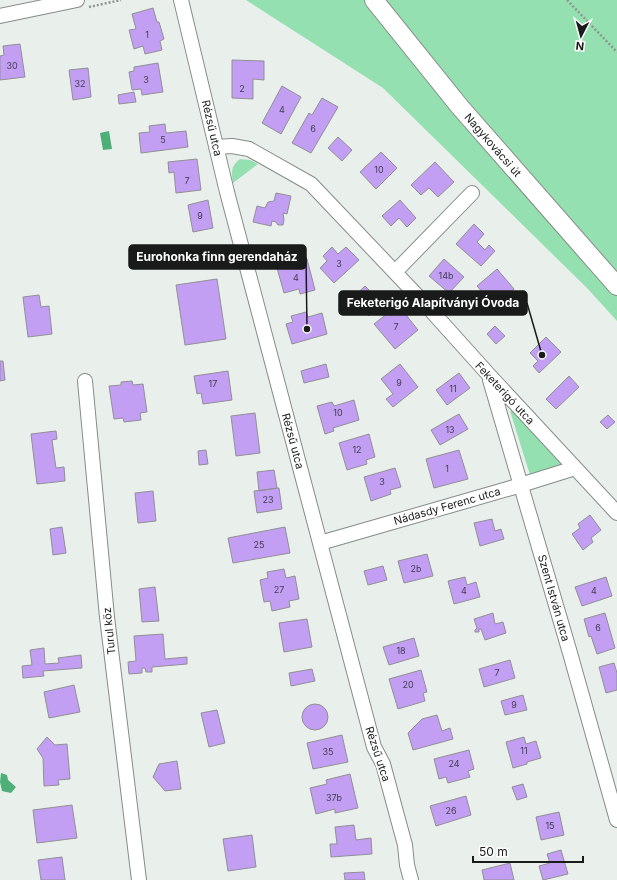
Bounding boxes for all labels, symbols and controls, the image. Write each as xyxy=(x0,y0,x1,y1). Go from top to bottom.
north arrow xyxy=(561,16,601,56)
house number: 1 xyxy=(145,29,149,40)
text: N xyxy=(575,39,585,53)
house number: 30 xyxy=(6,60,18,71)
house number: 3 xyxy=(143,74,149,85)
house number: 32 xyxy=(74,78,86,89)
house number: 2 xyxy=(239,83,245,94)
street label: Rézsű utca xyxy=(199,99,225,157)
house number: 4 xyxy=(279,104,285,115)
street label: Nagykovácsi út xyxy=(462,110,525,180)
house number: 6 xyxy=(310,123,316,134)
house number: 5 xyxy=(160,134,166,145)
house number: 10 xyxy=(374,164,384,175)
house number: 7 xyxy=(184,175,190,186)
house number: 9 xyxy=(197,210,203,221)
callout: Eurohonka finn gerendaház xyxy=(129,245,306,269)
text: Eurohonka finn gerendaház xyxy=(136,249,298,264)
house number: 3 xyxy=(336,258,342,269)
house number: 14b xyxy=(439,270,454,281)
house number: 4 xyxy=(293,272,299,283)
callout: Feketerigó Alapítványi Óvoda xyxy=(339,291,527,315)
text: Feketerigó Alapítványi Óvoda xyxy=(347,295,519,310)
house number: 7 xyxy=(393,321,399,332)
street label: Feketerigó utca xyxy=(472,359,538,427)
house number: 9 xyxy=(396,377,402,388)
house number: 17 xyxy=(209,378,217,389)
house number: 11 xyxy=(449,383,457,394)
house number: 10 xyxy=(333,407,343,418)
street label: Rézsű utca xyxy=(279,412,307,470)
house number: 13 xyxy=(445,424,455,435)
house number: 12 xyxy=(352,444,362,455)
house number: 1 xyxy=(445,463,449,474)
house number: 3 xyxy=(379,476,385,487)
street label: Nádasdy Ferenc utca xyxy=(392,484,502,528)
house number: 23 xyxy=(262,494,274,505)
house number: 25 xyxy=(254,539,264,550)
street label: Szent István utca xyxy=(535,553,573,643)
house number: 2b xyxy=(411,563,422,574)
house number: 27 xyxy=(274,584,284,595)
house number: 4 xyxy=(461,585,467,596)
house number: 4 xyxy=(591,585,597,596)
street label: Turul köz xyxy=(100,607,118,655)
house number: 6 xyxy=(595,622,601,633)
house number: 18 xyxy=(396,645,406,656)
house number: 7 xyxy=(494,667,500,678)
house number: 20 xyxy=(402,679,414,690)
house number: 9 xyxy=(511,699,517,710)
street label: Rézsű utca xyxy=(363,725,393,783)
house number: 11 xyxy=(520,745,528,756)
house number: 35 xyxy=(322,746,334,757)
house number: 24 xyxy=(448,758,460,769)
house number: 37b xyxy=(326,792,343,803)
house number: 26 xyxy=(445,805,457,816)
house number: 15 xyxy=(545,820,555,831)
scale bar xyxy=(473,838,583,864)
text: 50 m xyxy=(479,844,508,859)

